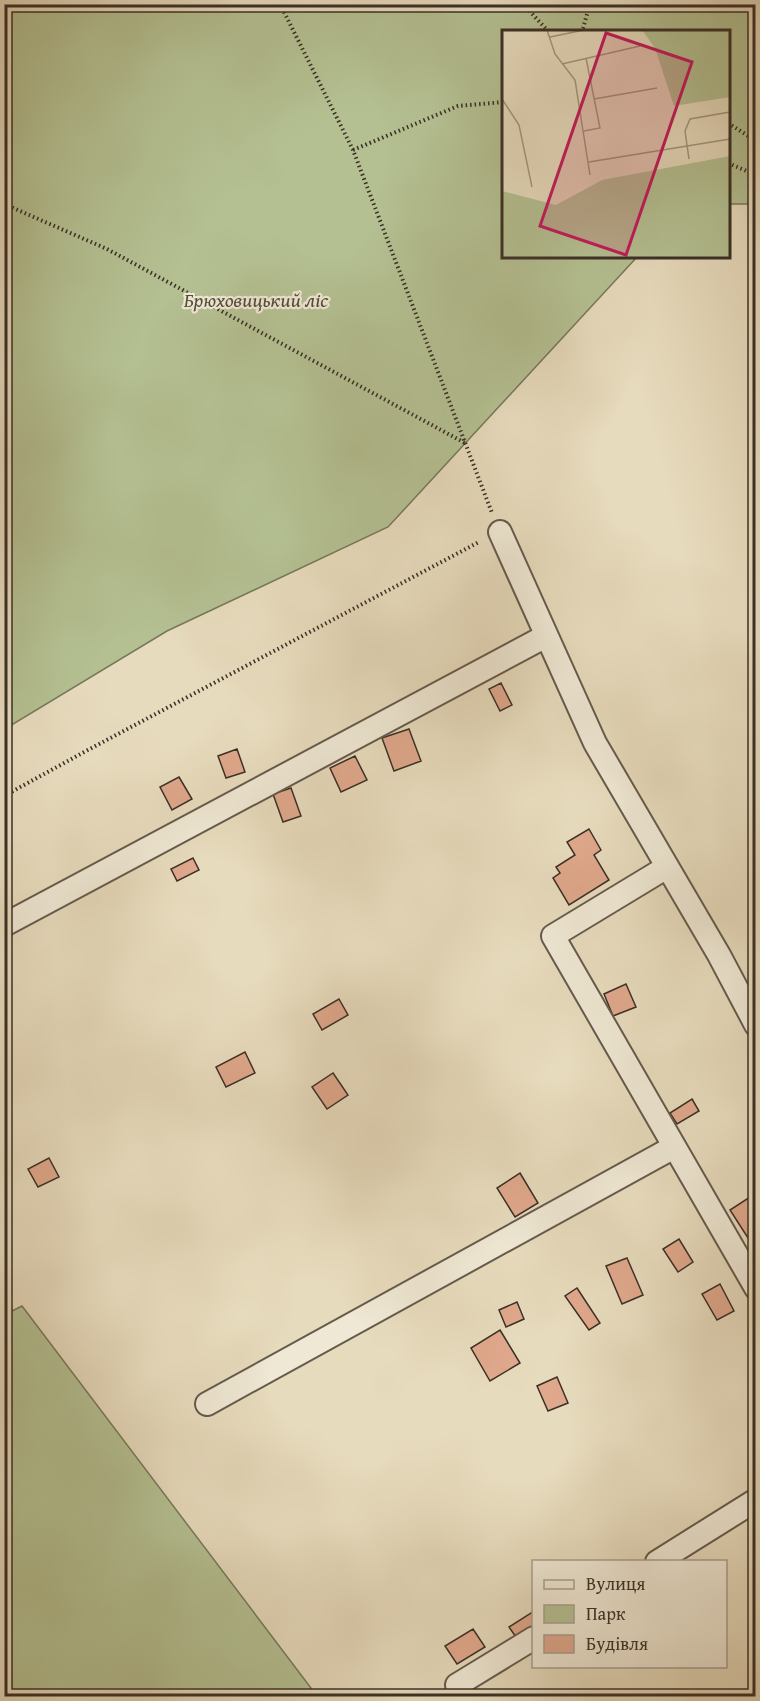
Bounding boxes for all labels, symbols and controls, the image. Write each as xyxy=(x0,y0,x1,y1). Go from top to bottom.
inset map xyxy=(502,30,730,258)
park label: Брюховицький ліс xyxy=(184,285,329,314)
legend xyxy=(532,1560,727,1668)
text: Вулиця xyxy=(586,1570,645,1597)
text: Парк xyxy=(586,1600,626,1627)
text: Будівля xyxy=(586,1630,648,1657)

